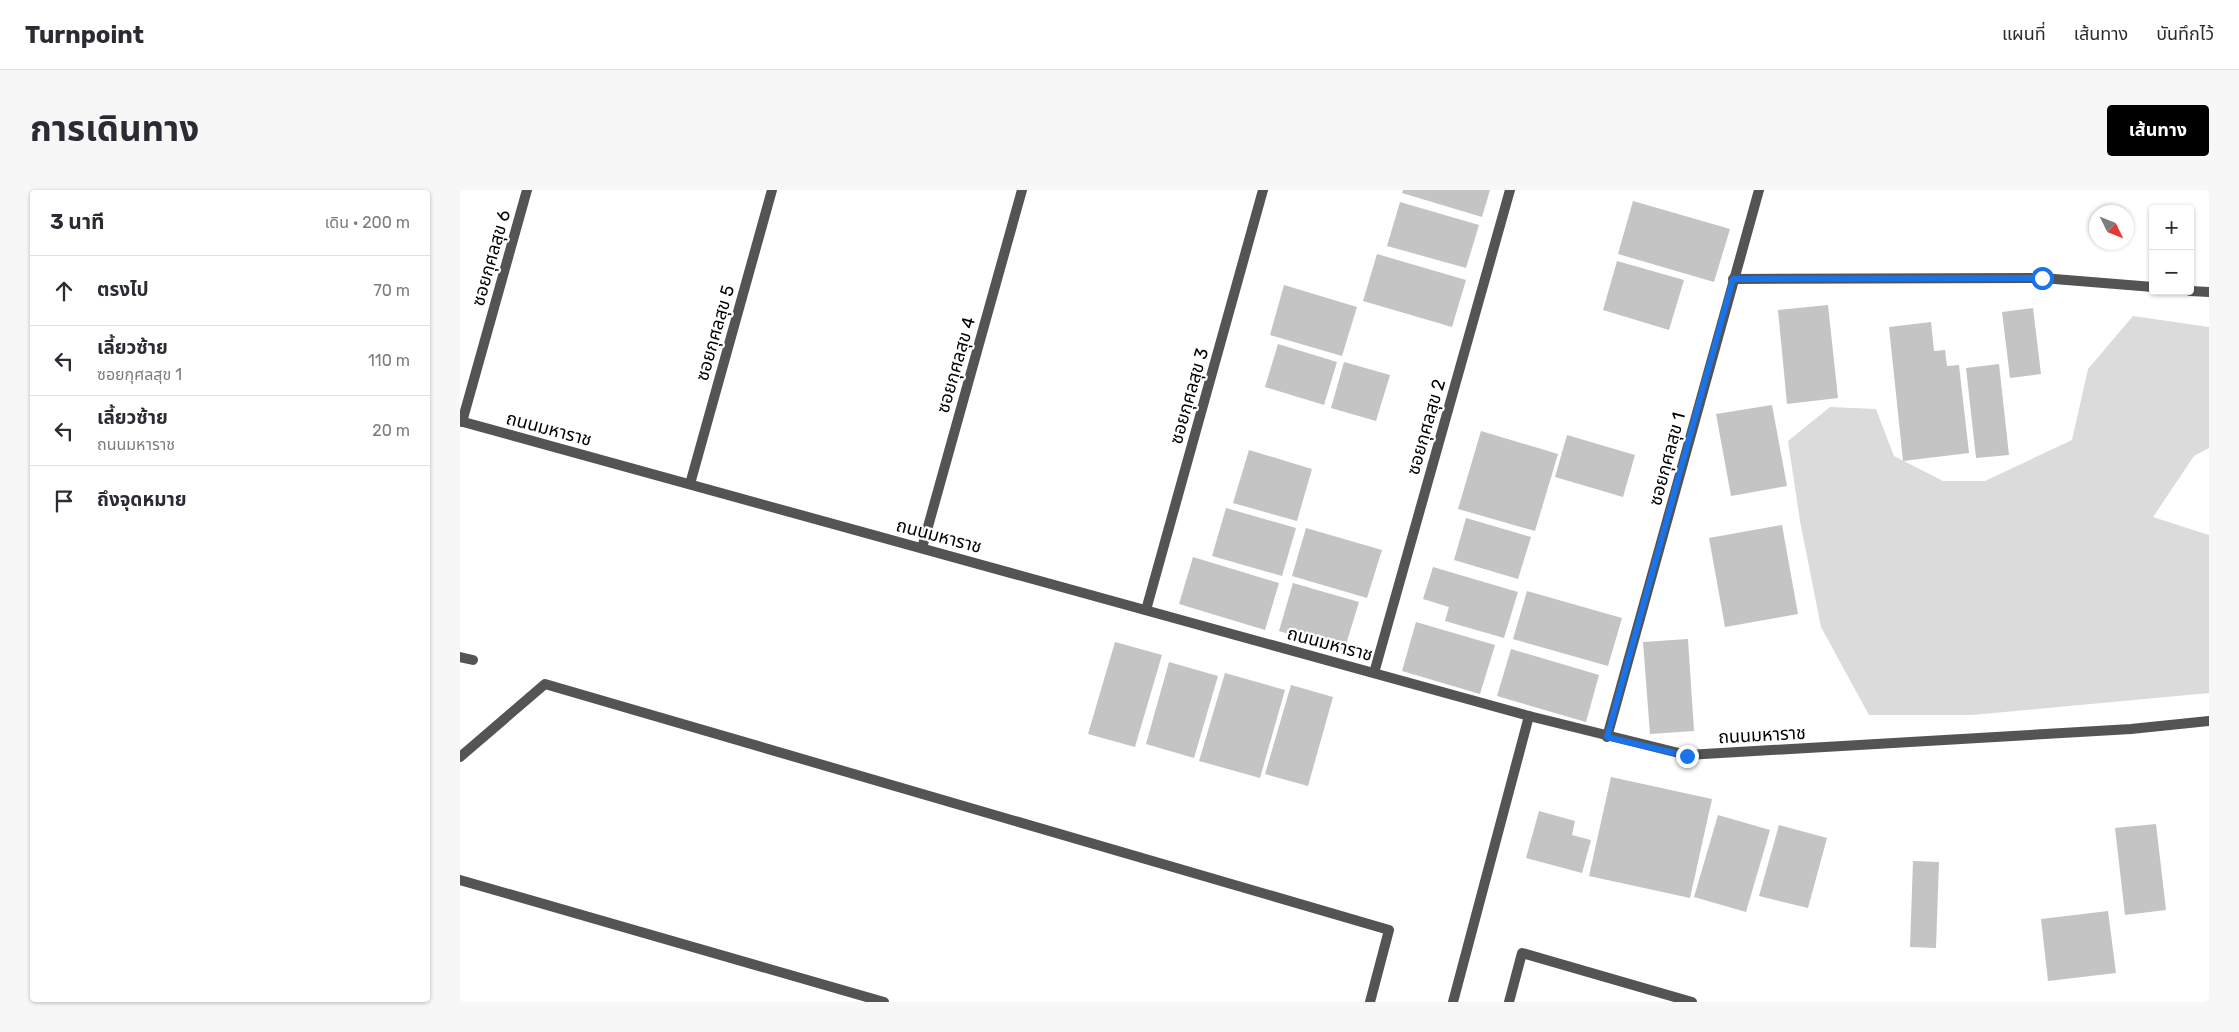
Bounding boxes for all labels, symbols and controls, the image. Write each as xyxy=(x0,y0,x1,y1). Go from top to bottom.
text: Turnpoint xyxy=(25,21,144,49)
text: แผนที่ xyxy=(2002,23,2046,45)
text: เส้นทาง xyxy=(2074,23,2128,45)
text: บันทึกไว้ xyxy=(2156,23,2214,45)
button: เส้นทาง xyxy=(2107,105,2209,156)
text: การเดินทาง xyxy=(30,108,199,150)
north arrow xyxy=(2089,205,2134,250)
map controls xyxy=(2149,205,2194,295)
button: + xyxy=(2149,205,2194,250)
street label: ซอยกุศลสุข 6 xyxy=(467,207,515,309)
text: 3 นาที xyxy=(50,209,105,234)
text: เดิน · 200 m xyxy=(325,213,410,232)
button: − xyxy=(2149,250,2194,295)
route start xyxy=(2031,267,2054,290)
icon: ahead xyxy=(50,277,78,305)
text: ตรงไป xyxy=(97,278,149,301)
text: 70 m xyxy=(373,281,410,300)
street label: ซอยกุศลสุข 5 xyxy=(691,283,739,383)
street label: ซอยกุศลสุข 4 xyxy=(932,314,980,416)
text: เลี้ยวซ้าย xyxy=(97,336,168,359)
street label: ซอยกุศลสุข 3 xyxy=(1165,345,1213,447)
icon: left xyxy=(50,347,78,375)
text: 110 m xyxy=(368,351,410,370)
text: ซอยกุศลสุข 1 xyxy=(97,365,182,384)
street label: ซอยกุศลสุข 2 xyxy=(1402,377,1450,477)
text: เลี้ยวซ้าย xyxy=(97,406,168,429)
street label: ถนนมหาราช xyxy=(504,407,594,451)
street label: ซอยกุศลสุข 1 xyxy=(1644,410,1690,508)
icon: left xyxy=(50,417,78,445)
text: 20 m xyxy=(372,421,410,440)
text: ถนนมหาราช xyxy=(97,435,175,454)
icon: arrive xyxy=(50,487,78,515)
text: ถึงจุดหมาย xyxy=(97,488,187,511)
street label: ถนนมหาราช xyxy=(894,514,984,558)
street label: ถนนมหาราช xyxy=(1285,622,1375,666)
street label: ถนนมหาราช xyxy=(1718,722,1806,748)
route end xyxy=(1676,745,1699,768)

